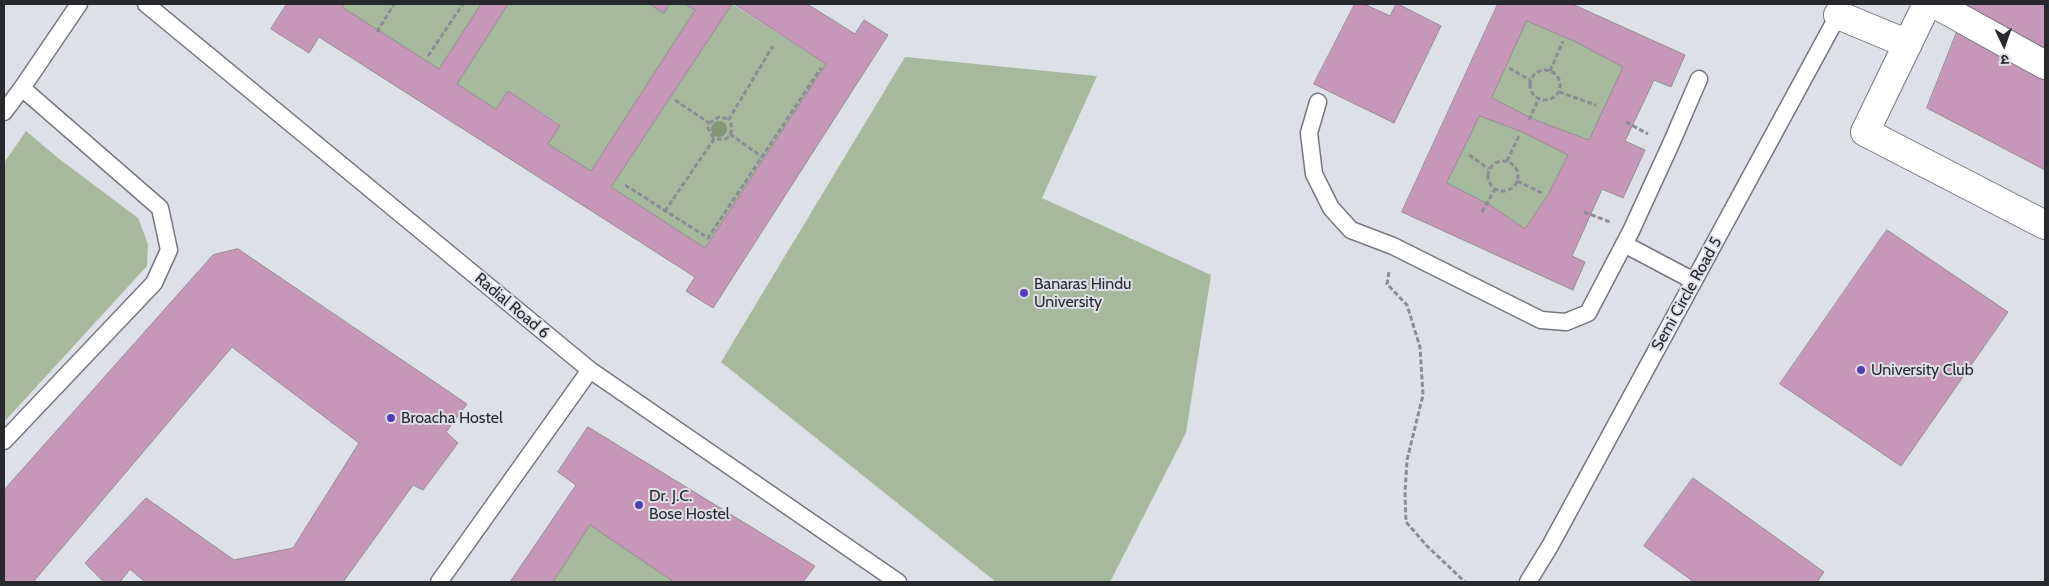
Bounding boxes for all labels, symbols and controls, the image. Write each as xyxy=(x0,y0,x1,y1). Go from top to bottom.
north arrow xyxy=(1979,20,2029,70)
text: उ xyxy=(2000,51,2009,69)
street label: Semi Circle Road 5 xyxy=(1648,234,1726,354)
street label: Radial Road 6 xyxy=(471,269,553,343)
place label: Banaras Hindu University xyxy=(1034,274,1131,312)
marker: Banaras Hindu University xyxy=(1018,287,1030,299)
place label: University Club xyxy=(1871,360,1974,380)
marker: University Club xyxy=(1855,364,1867,376)
place label: Broacha Hostel xyxy=(401,408,503,428)
marker: Broacha Hostel xyxy=(385,412,397,424)
place label: Dr. J.C. Bose Hostel xyxy=(649,486,730,524)
marker: Dr. J.C. Bose Hostel xyxy=(633,499,645,511)

